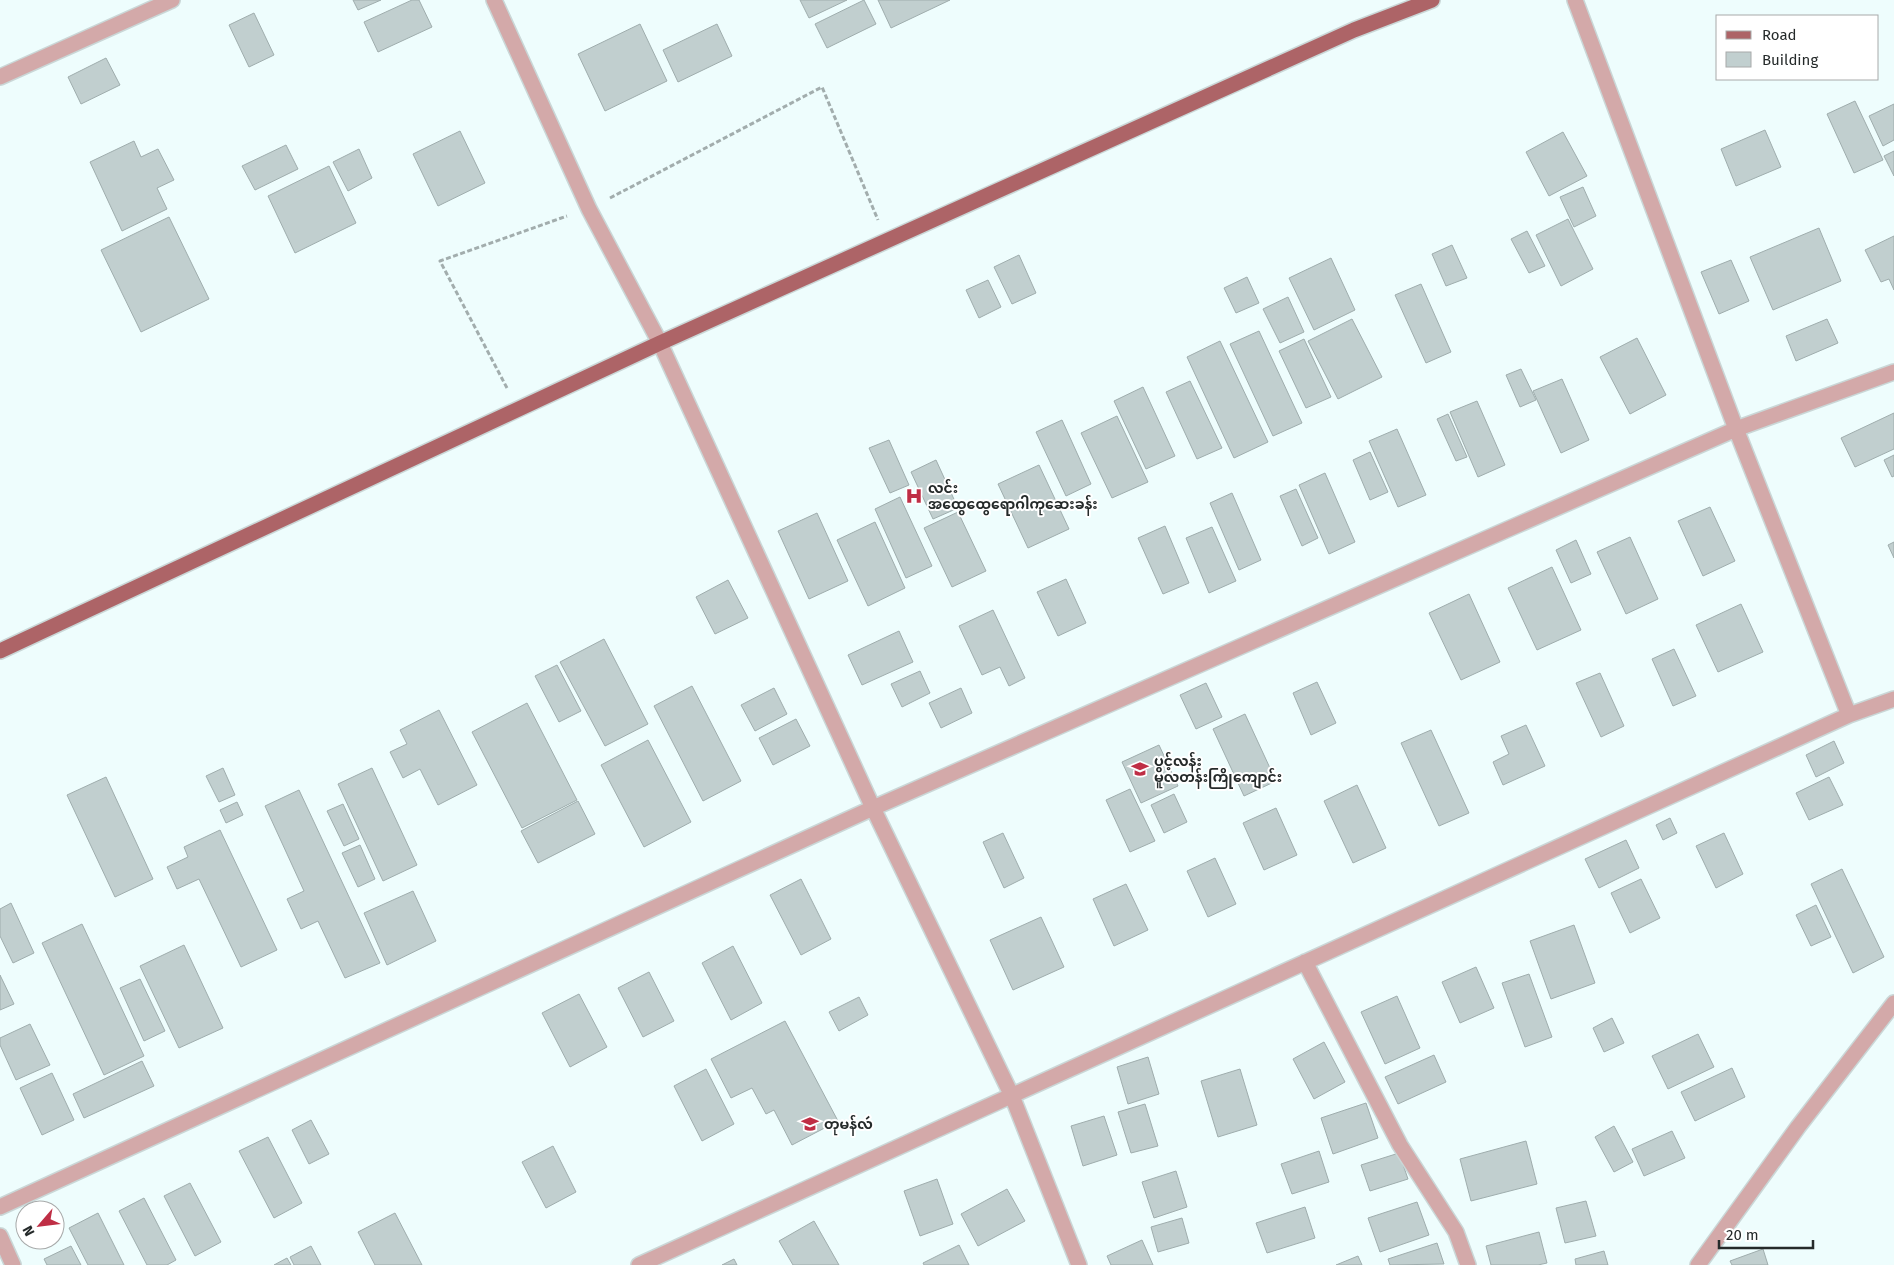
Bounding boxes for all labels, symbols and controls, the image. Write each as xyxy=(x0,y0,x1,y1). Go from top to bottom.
legend xyxy=(1716,15,1879,80)
text: Road xyxy=(1762,26,1797,44)
text: Building xyxy=(1762,51,1818,69)
place label: လင်း အထွေထွေရောဂါကုဆေးခန်း xyxy=(928,478,1098,516)
hospital icon: လင်း အထွေထွေရောဂါကုဆေးခန်း xyxy=(904,486,924,506)
place label: ပွင့်လန်း မူလတန်းကြိုကျောင်း xyxy=(1154,751,1282,789)
school or university icon: ပွင့်လန်း မူလတန်းကြိုကျောင်း xyxy=(1130,759,1150,779)
school or university icon: တုမန်လဴ xyxy=(800,1114,820,1134)
place label: တုမန်လဴ xyxy=(824,1114,873,1136)
north arrow xyxy=(15,1200,65,1250)
scale bar xyxy=(1719,1218,1813,1250)
text: N xyxy=(19,1223,39,1239)
text: 20 m xyxy=(1726,1226,1759,1244)

